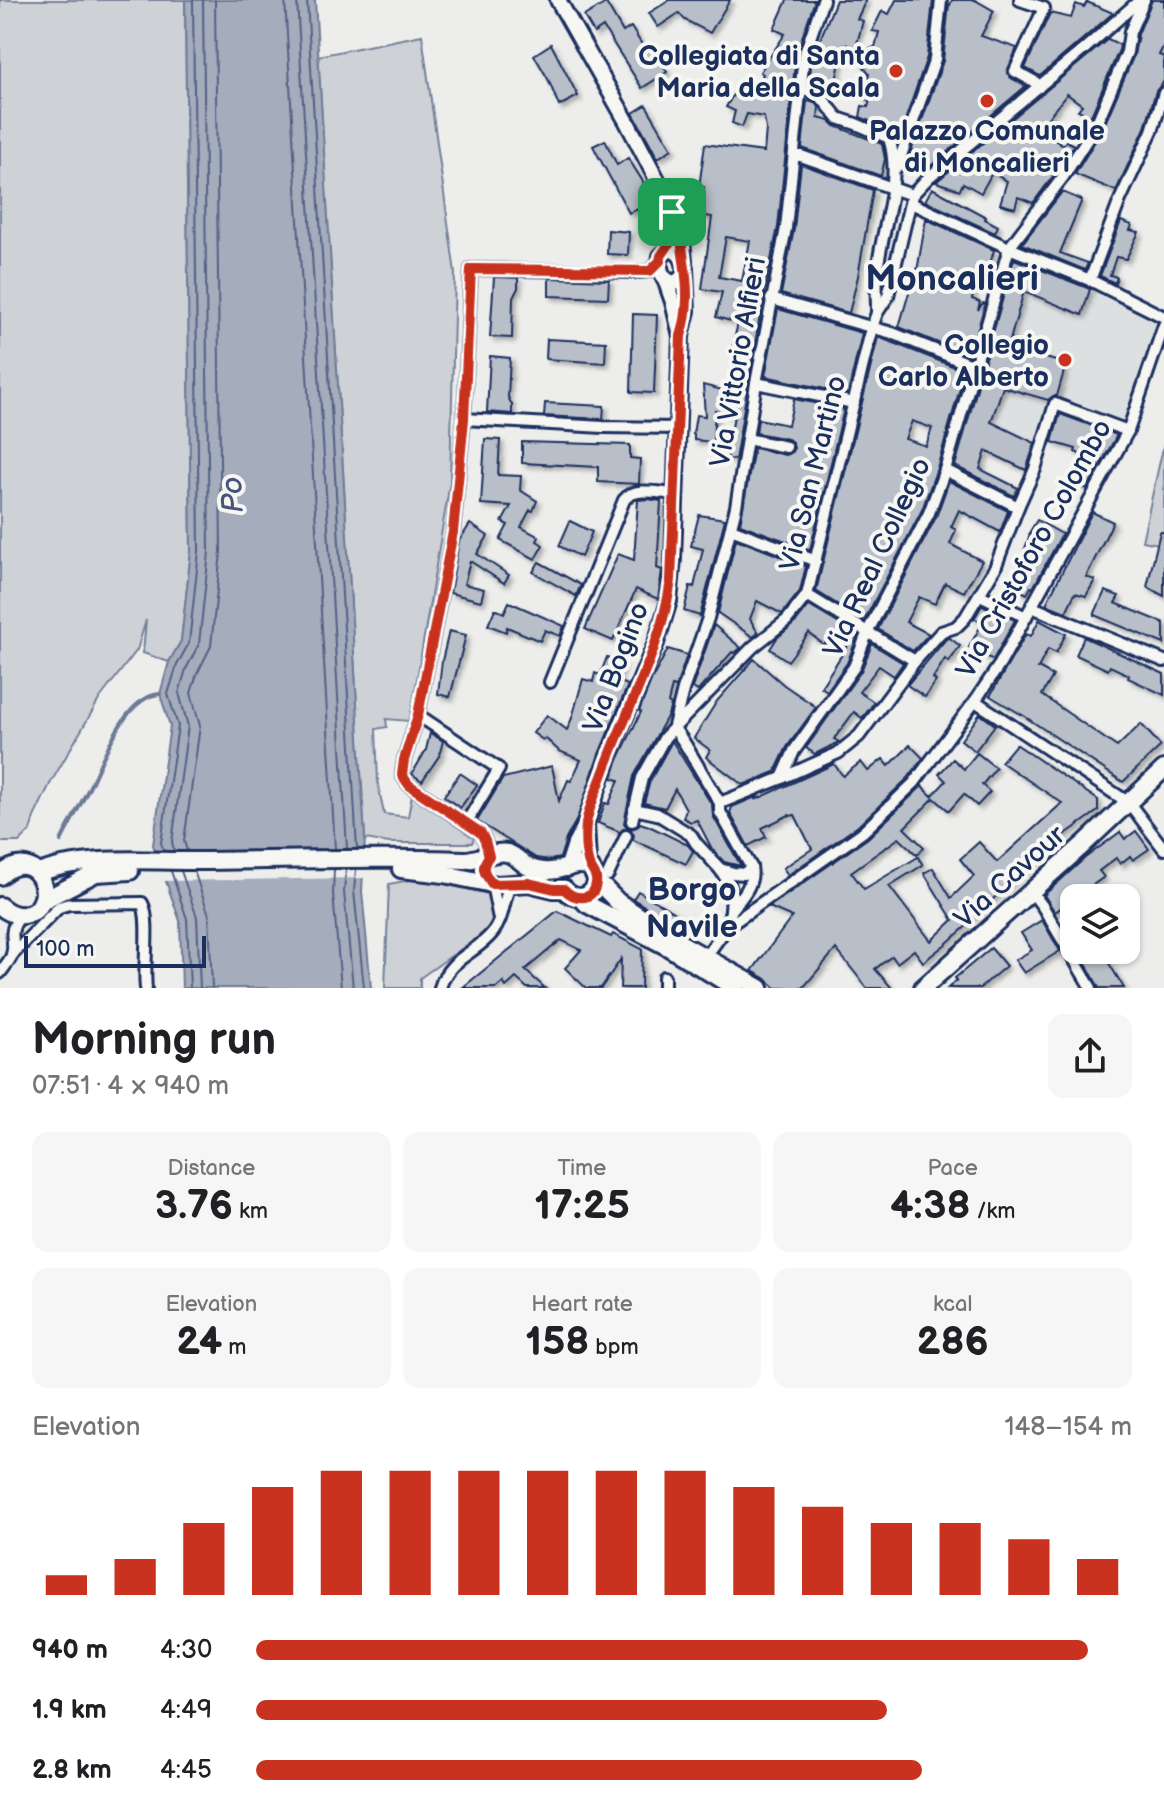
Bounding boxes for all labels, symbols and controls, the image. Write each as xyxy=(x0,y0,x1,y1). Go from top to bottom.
place label: Collegiata di Santa Maria della Scala xyxy=(638,40,880,105)
marker: Collegiata di Santa Maria della Scala xyxy=(887,62,905,80)
marker: Palazzo Comunale di Moncalieri xyxy=(978,92,996,110)
place label: Palazzo Comunale di Moncalieri xyxy=(869,115,1105,180)
pin xyxy=(638,178,706,246)
icon: arrive xyxy=(650,190,694,234)
street label: Via Vittorio Alfieri xyxy=(704,255,773,470)
district label: Moncalieri xyxy=(865,258,1039,301)
place label: Collegio Carlo Alberto xyxy=(878,329,1049,394)
marker: Collegio Carlo Alberto xyxy=(1056,351,1074,369)
street label: Via San Martino xyxy=(773,372,854,574)
street label: Via Cristoforo Colombo xyxy=(949,414,1119,684)
street label: Via Real Collegio xyxy=(817,452,938,663)
water label: Po xyxy=(214,476,252,514)
street label: Via Bogino xyxy=(576,598,656,737)
street label: Via Cavour xyxy=(948,818,1073,935)
district label: Borgo Navile xyxy=(646,871,738,947)
map controls xyxy=(1060,884,1140,964)
button: layers xyxy=(1060,884,1140,964)
scale bar xyxy=(24,932,206,968)
text: 100 m xyxy=(36,936,95,963)
text: Morning run xyxy=(32,1014,276,1067)
button: share xyxy=(1048,1014,1132,1098)
text: 07:51 · 4 × 940 m xyxy=(32,1071,229,1102)
text: Distance xyxy=(167,1155,255,1182)
text: Time xyxy=(558,1155,606,1182)
text: Pace xyxy=(928,1155,978,1182)
text: 3.76 xyxy=(155,1182,233,1230)
text: 17:25 xyxy=(534,1182,630,1230)
text: 4:38 xyxy=(890,1182,971,1230)
text: km xyxy=(233,1198,268,1225)
text: /km xyxy=(971,1198,1015,1225)
text: Elevation xyxy=(165,1291,257,1318)
text: Heart rate xyxy=(531,1291,633,1318)
text: kcal xyxy=(933,1291,972,1318)
text: 24 xyxy=(176,1318,222,1366)
text: 158 xyxy=(525,1318,589,1366)
text: 286 xyxy=(917,1318,989,1366)
text: m xyxy=(222,1334,246,1361)
text: bpm xyxy=(589,1334,639,1361)
text: Elevation xyxy=(32,1412,140,1443)
text: 148–154 m xyxy=(1004,1412,1132,1443)
text: 940 m xyxy=(32,1635,108,1666)
text: 4:30 xyxy=(160,1635,212,1666)
text: 1.9 km xyxy=(32,1695,107,1726)
text: 4:49 xyxy=(160,1695,212,1726)
text: 2.8 km xyxy=(32,1755,112,1786)
text: 4:45 xyxy=(160,1755,212,1786)

